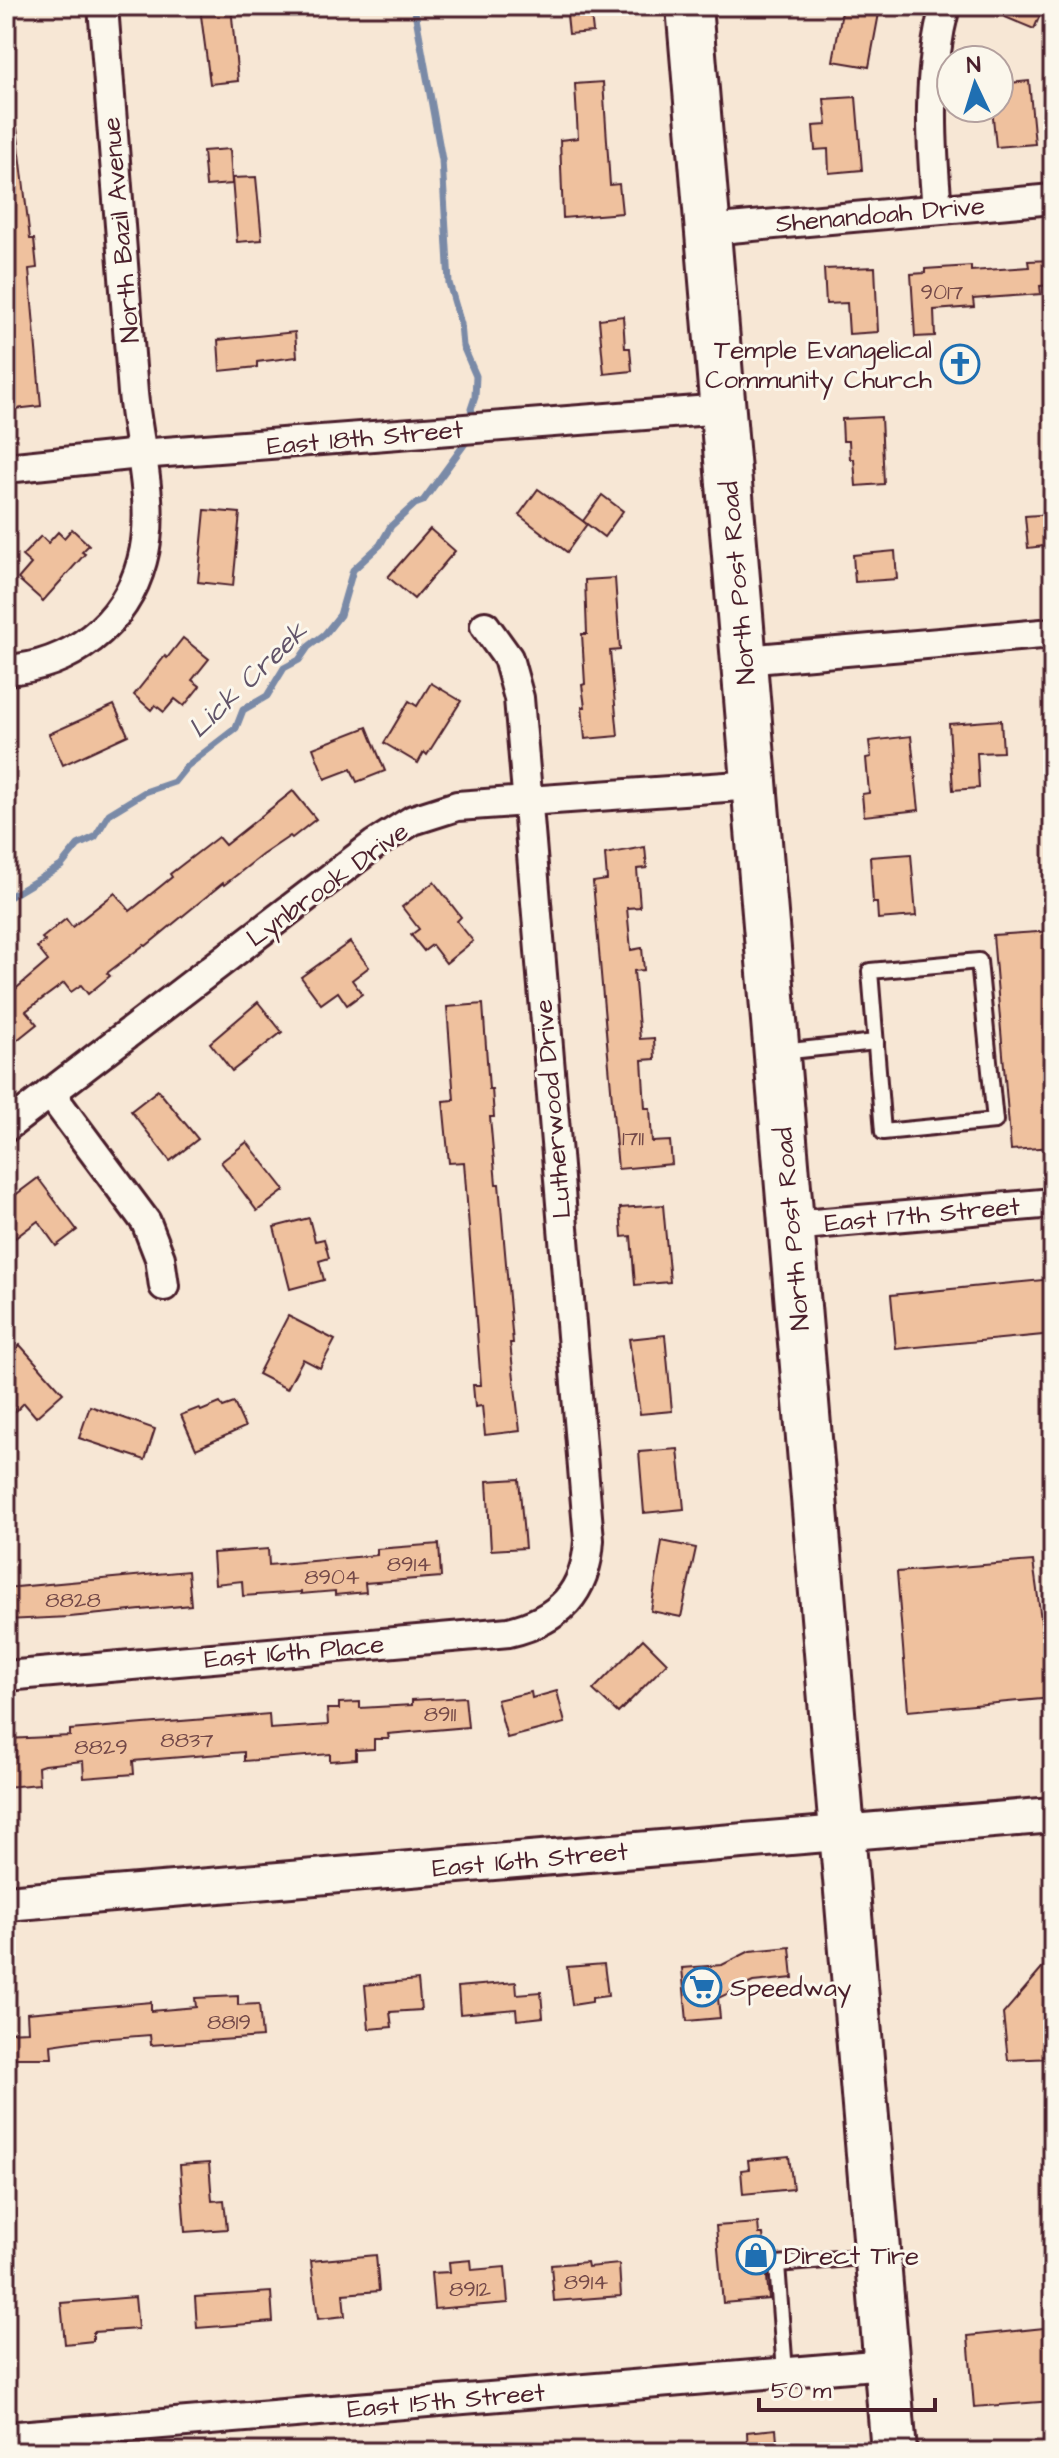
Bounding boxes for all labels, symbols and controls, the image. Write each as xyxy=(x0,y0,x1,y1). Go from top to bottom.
north arrow xyxy=(935,44,1015,124)
text: N xyxy=(966,50,982,81)
street label: North Bazil Avenue xyxy=(93,115,149,344)
street label: Shenandoah Drive xyxy=(774,188,986,242)
house number: 9017 xyxy=(921,277,964,308)
place label: Temple Evangelical Community Church xyxy=(705,332,932,400)
church icon: Temple Evangelical Community Church xyxy=(939,343,981,385)
street label: East 18th Street xyxy=(266,411,465,465)
street label: North Post Road xyxy=(711,480,765,686)
water label: Lick Creek xyxy=(180,613,317,747)
street label: Lynbrook Drive xyxy=(239,814,417,958)
street label: Lutherwood Drive xyxy=(525,998,581,1220)
house number: 1711 xyxy=(622,1123,644,1154)
street label: North Post Road xyxy=(765,1126,819,1332)
street label: East 17th Street xyxy=(823,1188,1022,1241)
house number: 8914 xyxy=(387,1549,431,1580)
house number: 8904 xyxy=(304,1562,360,1593)
house number: 8828 xyxy=(45,1585,101,1616)
street label: East 16th Place xyxy=(203,1626,386,1678)
house number: 8911 xyxy=(424,1699,456,1730)
house number: 8837 xyxy=(160,1725,214,1756)
house number: 8829 xyxy=(74,1732,128,1763)
street label: East 16th Street xyxy=(431,1833,630,1886)
supermarket icon: Speedway xyxy=(681,1966,723,2008)
place label: Speedway xyxy=(730,1970,851,2008)
house number: 8819 xyxy=(207,2007,251,2038)
shop icon: Direct Tire xyxy=(735,2234,777,2276)
place label: Direct Tire xyxy=(784,2238,919,2274)
house number: 8914 xyxy=(564,2267,608,2298)
house number: 8912 xyxy=(449,2274,492,2305)
scale bar xyxy=(759,2362,935,2412)
street label: East 15th Street xyxy=(346,2374,547,2428)
text: 50 m xyxy=(771,2374,832,2408)

